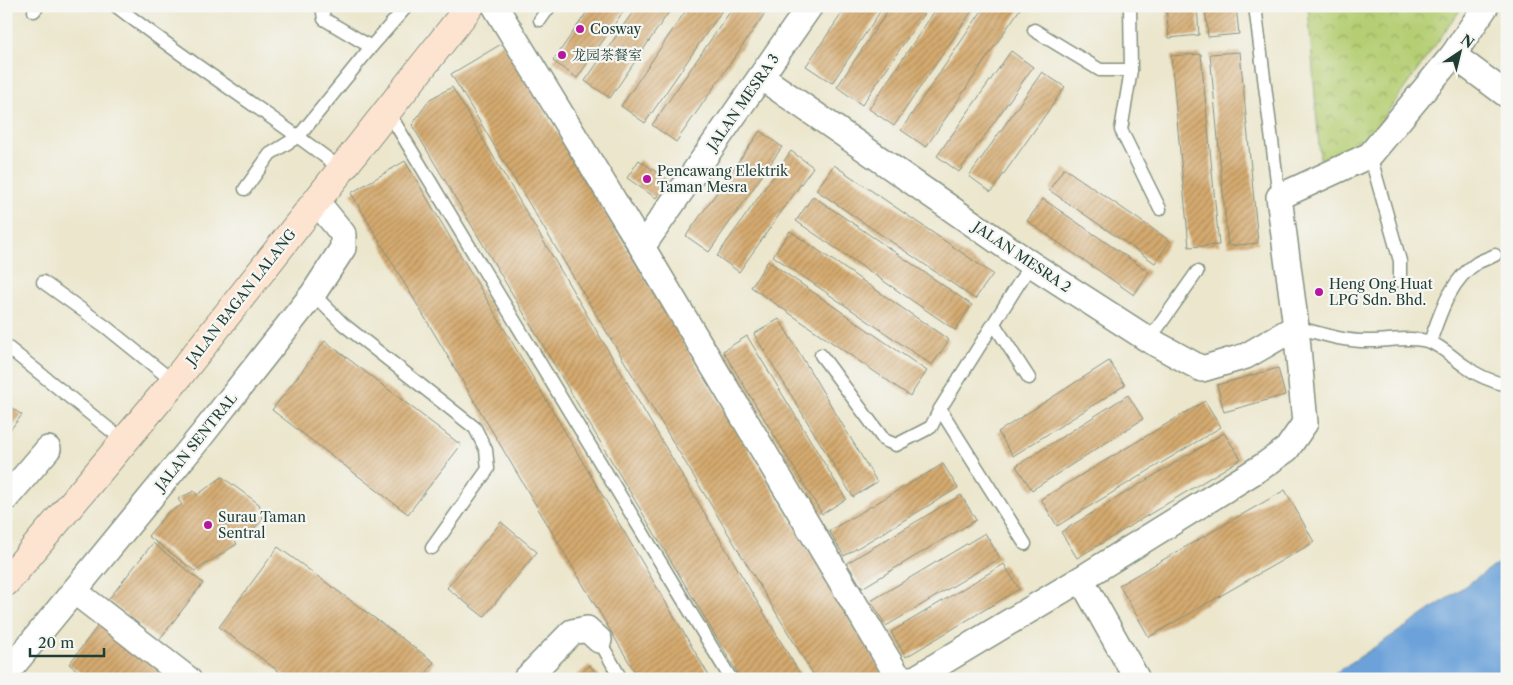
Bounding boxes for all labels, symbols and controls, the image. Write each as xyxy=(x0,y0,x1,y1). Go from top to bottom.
place label: Cosway xyxy=(590,20,642,38)
marker: Cosway xyxy=(574,23,586,35)
north arrow xyxy=(1436,28,1486,78)
text: N xyxy=(1457,30,1478,52)
place label: 龙园茶餐室 xyxy=(572,46,642,64)
marker: 龙园茶餐室 xyxy=(556,49,568,61)
street label: JALAN MESRA 3 xyxy=(702,50,783,155)
place label: Pencawang Elektrik Taman Mesra xyxy=(657,162,789,196)
marker: Pencawang Elektrik Taman Mesra xyxy=(641,173,653,185)
street label: JALAN MESRA 2 xyxy=(968,216,1074,296)
street label: JALAN BAGAN LALANG xyxy=(181,225,300,370)
place label: Heng Ong Huat LPG Sdn. Bhd. xyxy=(1329,275,1433,309)
marker: Heng Ong Huat LPG Sdn. Bhd. xyxy=(1313,286,1325,298)
street label: JALAN SENTRAL xyxy=(150,390,241,496)
place label: Surau Taman Sentral xyxy=(218,508,306,542)
marker: Surau Taman Sentral xyxy=(202,519,214,531)
scale bar xyxy=(30,625,104,657)
text: 20 m xyxy=(38,633,74,652)

